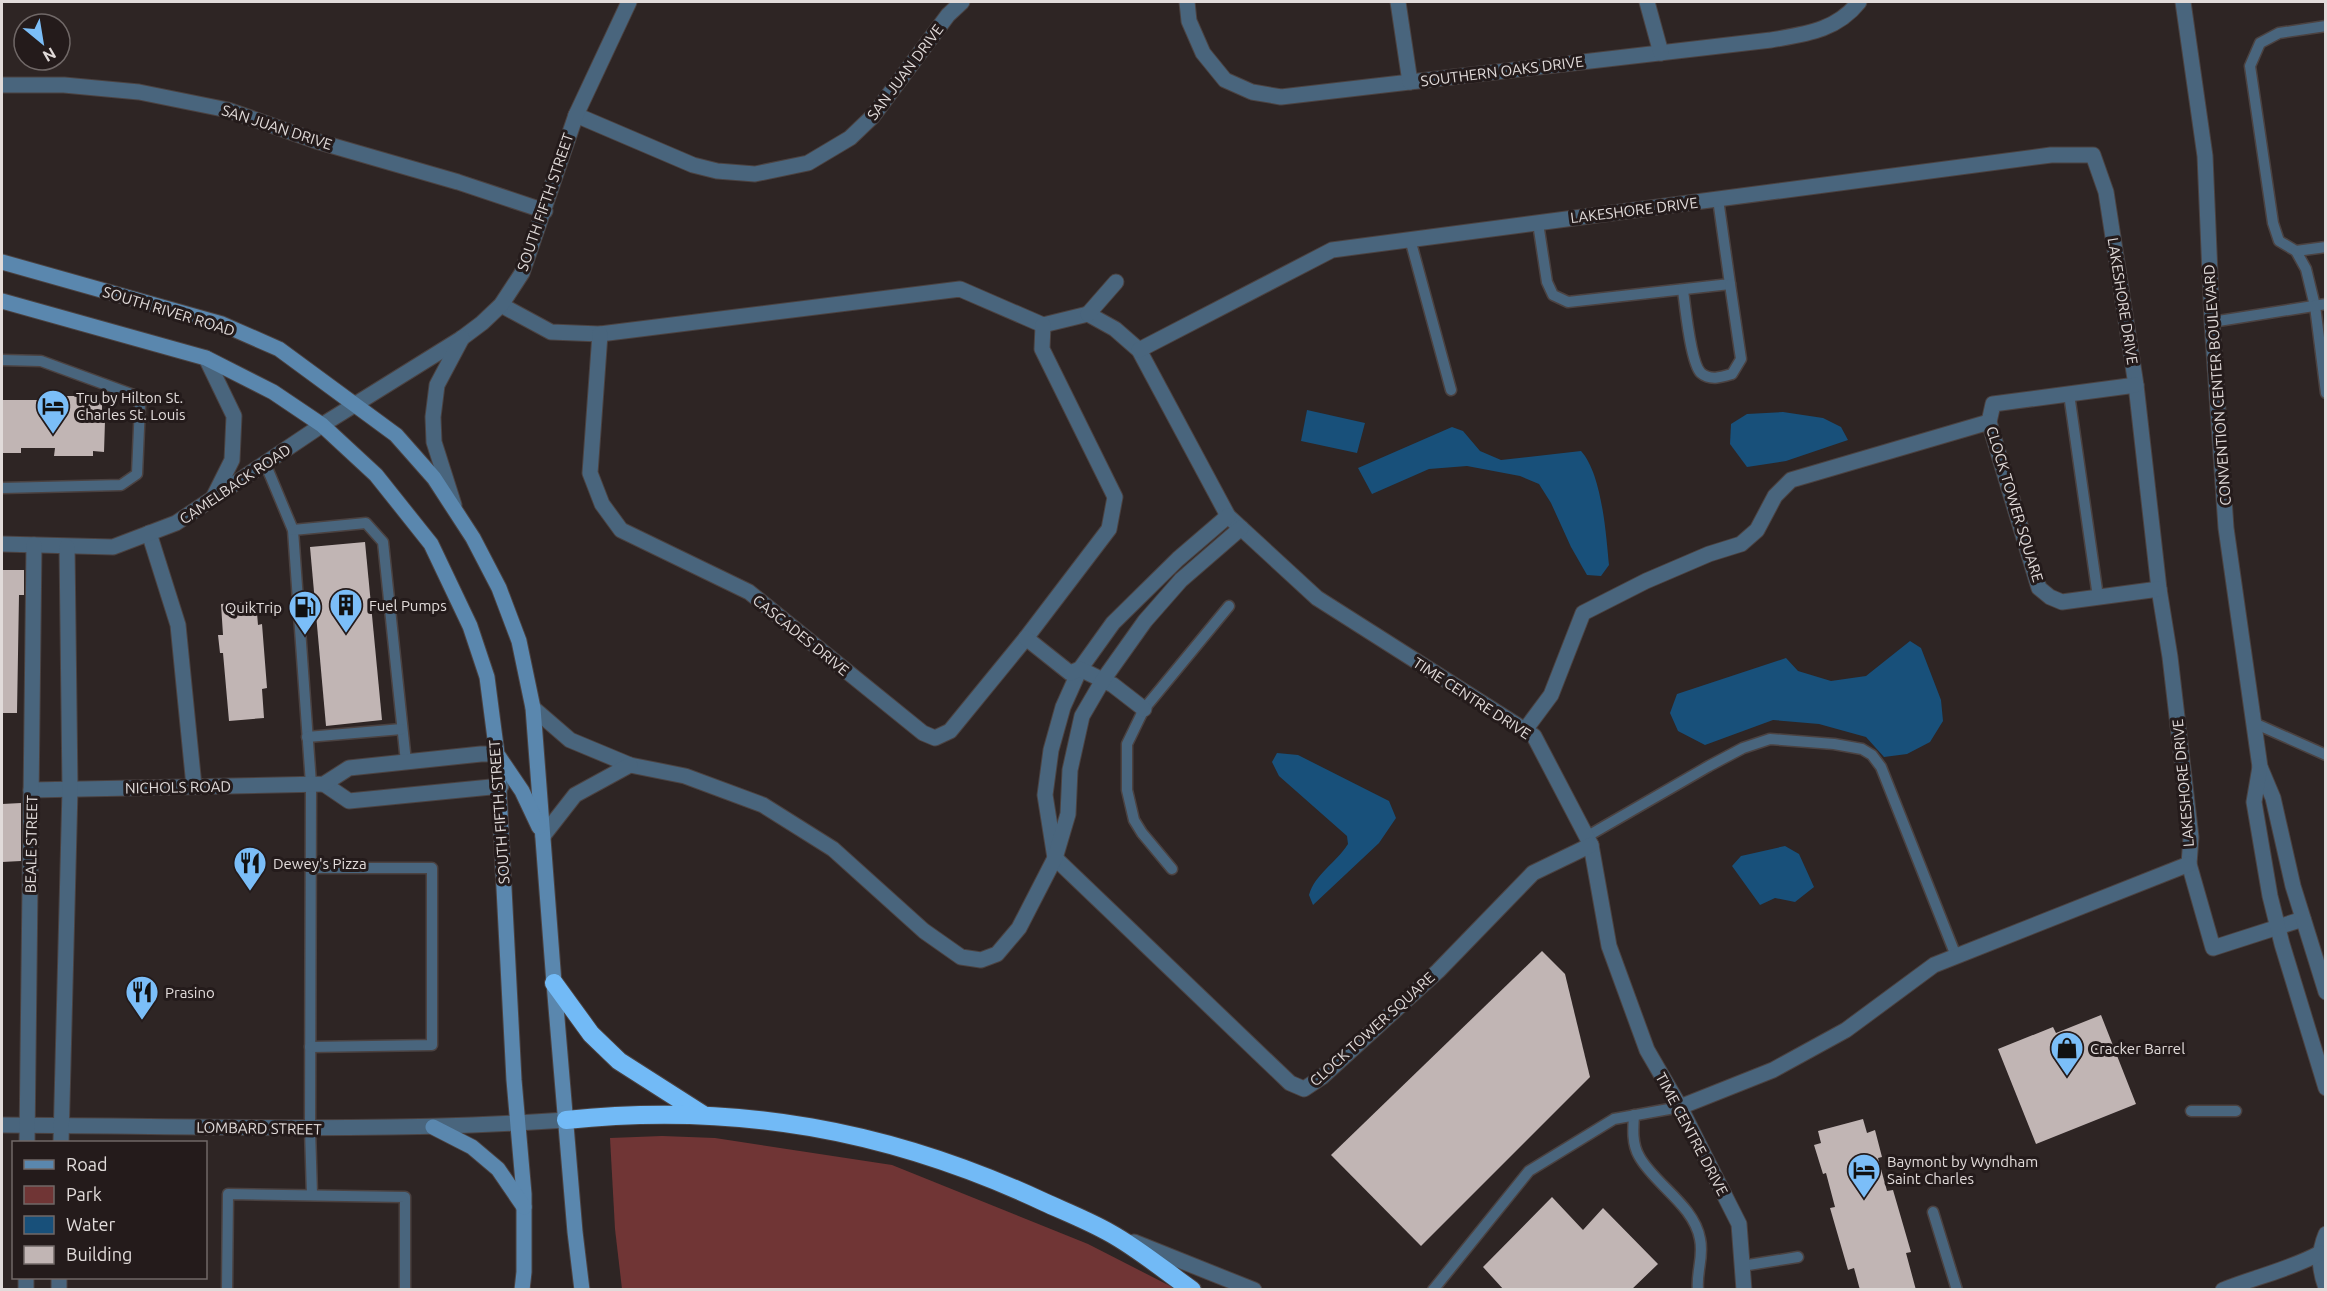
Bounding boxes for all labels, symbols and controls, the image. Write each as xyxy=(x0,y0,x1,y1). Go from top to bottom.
north arrow xyxy=(12,12,72,72)
street label: SAN JUAN DRIVE xyxy=(864,21,946,123)
text: N xyxy=(40,44,59,66)
street label: SOUTHERN OAKS DRIVE xyxy=(1420,53,1584,89)
street label: SAN JUAN DRIVE xyxy=(220,101,334,153)
street label: SOUTH FIFTH STREET xyxy=(513,130,577,273)
street label: LAKESHORE DRIVE xyxy=(1569,194,1699,226)
street label: LAKESHORE DRIVE xyxy=(2105,236,2141,366)
street label: CONVENTION CENTER BOULEVARD xyxy=(2200,264,2234,506)
street label: SOUTH RIVER ROAD xyxy=(101,283,237,339)
hotel icon: Tru by Hilton St. Charles St. Louis xyxy=(35,388,71,435)
place label: Tru by Hilton St. Charles St. Louis xyxy=(76,389,186,423)
street label: CLOCK TOWER SQUARE xyxy=(1983,424,2047,584)
street label: CAMELBACK ROAD xyxy=(176,440,294,528)
building icon: Fuel Pumps xyxy=(328,587,364,634)
fuel station icon: QuikTrip xyxy=(287,589,323,636)
street label: CASCADES DRIVE xyxy=(750,591,852,679)
place label: Fuel Pumps xyxy=(369,597,447,614)
place label: QuikTrip xyxy=(225,599,282,616)
street label: TIME CENTRE DRIVE xyxy=(1410,654,1534,742)
street label: LAKESHORE DRIVE xyxy=(2169,718,2197,848)
street label: SOUTH FIFTH STREET xyxy=(485,739,513,885)
street label: NICHOLS ROAD xyxy=(125,778,231,796)
street label: BEALE STREET xyxy=(22,794,40,893)
restaurant icon: Dewey's Pizza xyxy=(232,845,268,892)
place label: Dewey's Pizza xyxy=(273,855,367,872)
street label: CLOCK TOWER SQUARE xyxy=(1306,969,1438,1089)
restaurant icon: Prasino xyxy=(124,974,160,1021)
place label: Prasino xyxy=(165,984,215,1001)
shop icon: Cracker Barrel xyxy=(2049,1030,2085,1077)
place label: Cracker Barrel xyxy=(2090,1040,2185,1057)
street label: TIME CENTRE DRIVE xyxy=(1652,1070,1732,1198)
street label: LOMBARD STREET xyxy=(196,1118,322,1138)
legend xyxy=(12,1141,207,1279)
hotel icon: Baymont by Wyndham Saint Charles xyxy=(1846,1152,1882,1199)
place label: Baymont by Wyndham Saint Charles xyxy=(1887,1153,2038,1187)
text: Road xyxy=(66,1154,108,1174)
text: Park xyxy=(66,1184,102,1204)
text: Water xyxy=(66,1214,116,1234)
text: Building xyxy=(66,1244,132,1264)

